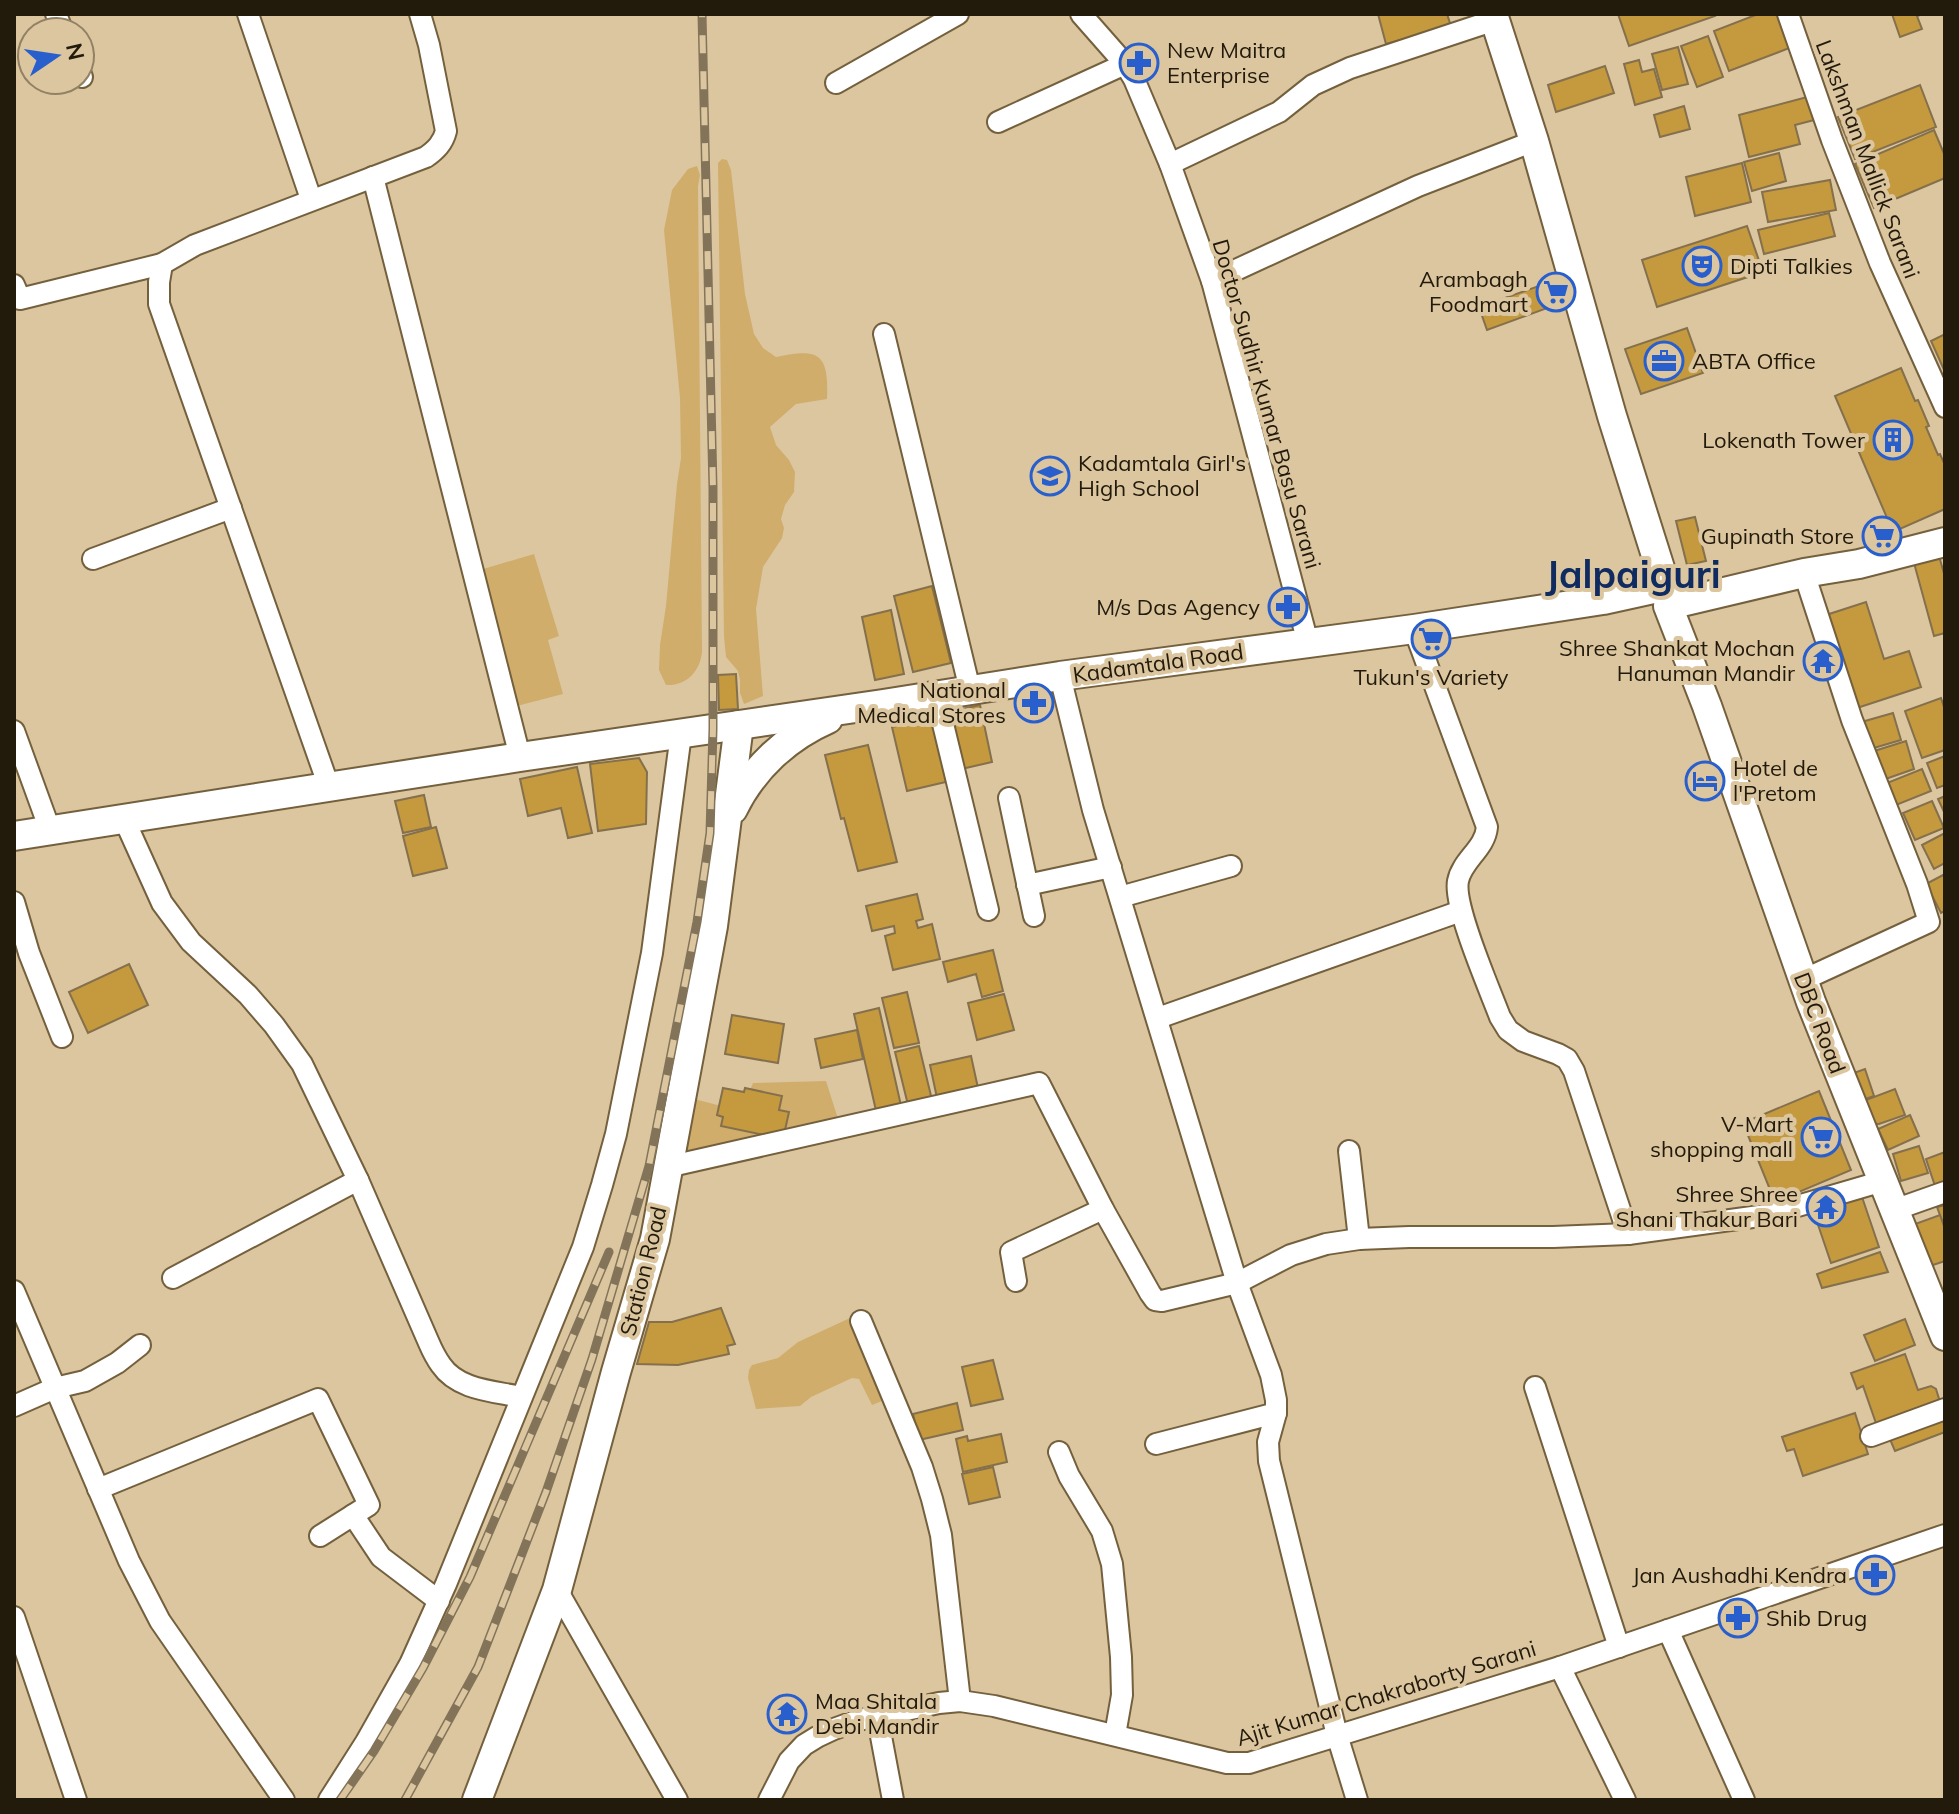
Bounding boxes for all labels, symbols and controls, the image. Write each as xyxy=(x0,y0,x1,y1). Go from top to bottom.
north arrow xyxy=(16,16,96,96)
place label: New Maitra Enterprise xyxy=(1167,36,1286,89)
street label: Lakshman Mallick Sarani xyxy=(1810,36,1926,282)
text: N xyxy=(60,40,91,63)
pharmacy icon: New Maitra Enterprise xyxy=(1118,42,1160,84)
street label: Doctor Sudhir Kumar Basu Sarani xyxy=(1206,236,1328,572)
theatre icon: Dipti Talkies xyxy=(1681,245,1723,287)
place label: Dipti Talkies xyxy=(1730,252,1853,280)
place label: Arambagh Foodmart xyxy=(1419,265,1528,318)
supermarket icon: Arambagh Foodmart xyxy=(1535,271,1577,313)
office icon: ABTA Office xyxy=(1643,340,1685,382)
place label: ABTA Office xyxy=(1692,347,1816,375)
building icon: Lokenath Tower xyxy=(1872,419,1914,461)
place label: Lokenath Tower xyxy=(1702,426,1865,454)
place label: Kadamtala Girl's High School xyxy=(1078,449,1246,502)
school or university icon: Kadamtala Girl's High School xyxy=(1029,455,1071,497)
supermarket icon: Gupinath Store xyxy=(1861,515,1903,557)
place label: Gupinath Store xyxy=(1701,522,1854,550)
district label: Jalpaiguri xyxy=(1545,550,1721,598)
pharmacy icon: M/s Das Agency xyxy=(1267,586,1309,628)
place label: M/s Das Agency xyxy=(1096,593,1260,621)
supermarket icon: Tukun's Variety xyxy=(1410,618,1452,660)
place label: Shree Shankat Mochan Hanuman Mandir xyxy=(1559,634,1795,687)
street label: Kadamtala Road xyxy=(1071,637,1245,689)
temple icon: Shree Shankat Mochan Hanuman Mandir xyxy=(1802,640,1844,682)
place label: Tukun's Variety xyxy=(1354,663,1509,691)
place label: National Medical Stores xyxy=(857,676,1006,729)
pharmacy icon: National Medical Stores xyxy=(1013,682,1055,724)
place label: Hotel de l'Pretom xyxy=(1733,754,1818,807)
hotel icon: Hotel de l'Pretom xyxy=(1684,760,1726,802)
street label: DBC Road xyxy=(1788,968,1852,1078)
place label: V-Mart shopping mall xyxy=(1650,1110,1793,1163)
supermarket icon: V-Mart shopping mall xyxy=(1800,1116,1842,1158)
place label: Shree Shree Shani Thakur Bari xyxy=(1616,1180,1798,1233)
temple icon: Shree Shree Shani Thakur Bari xyxy=(1805,1186,1847,1228)
street label: Station Road xyxy=(613,1203,673,1339)
pharmacy icon: Jan Aushadhi Kendra xyxy=(1854,1554,1896,1596)
place label: Jan Aushadhi Kendra xyxy=(1632,1561,1847,1589)
pharmacy icon: Shib Drug xyxy=(1717,1597,1759,1639)
place label: Shib Drug xyxy=(1766,1604,1867,1632)
street label: Ajit Kumar Chakraborty Sarani xyxy=(1233,1634,1539,1752)
place label: Maa Shitala Debi Mandir xyxy=(815,1687,939,1740)
temple icon: Maa Shitala Debi Mandir xyxy=(766,1693,808,1735)

